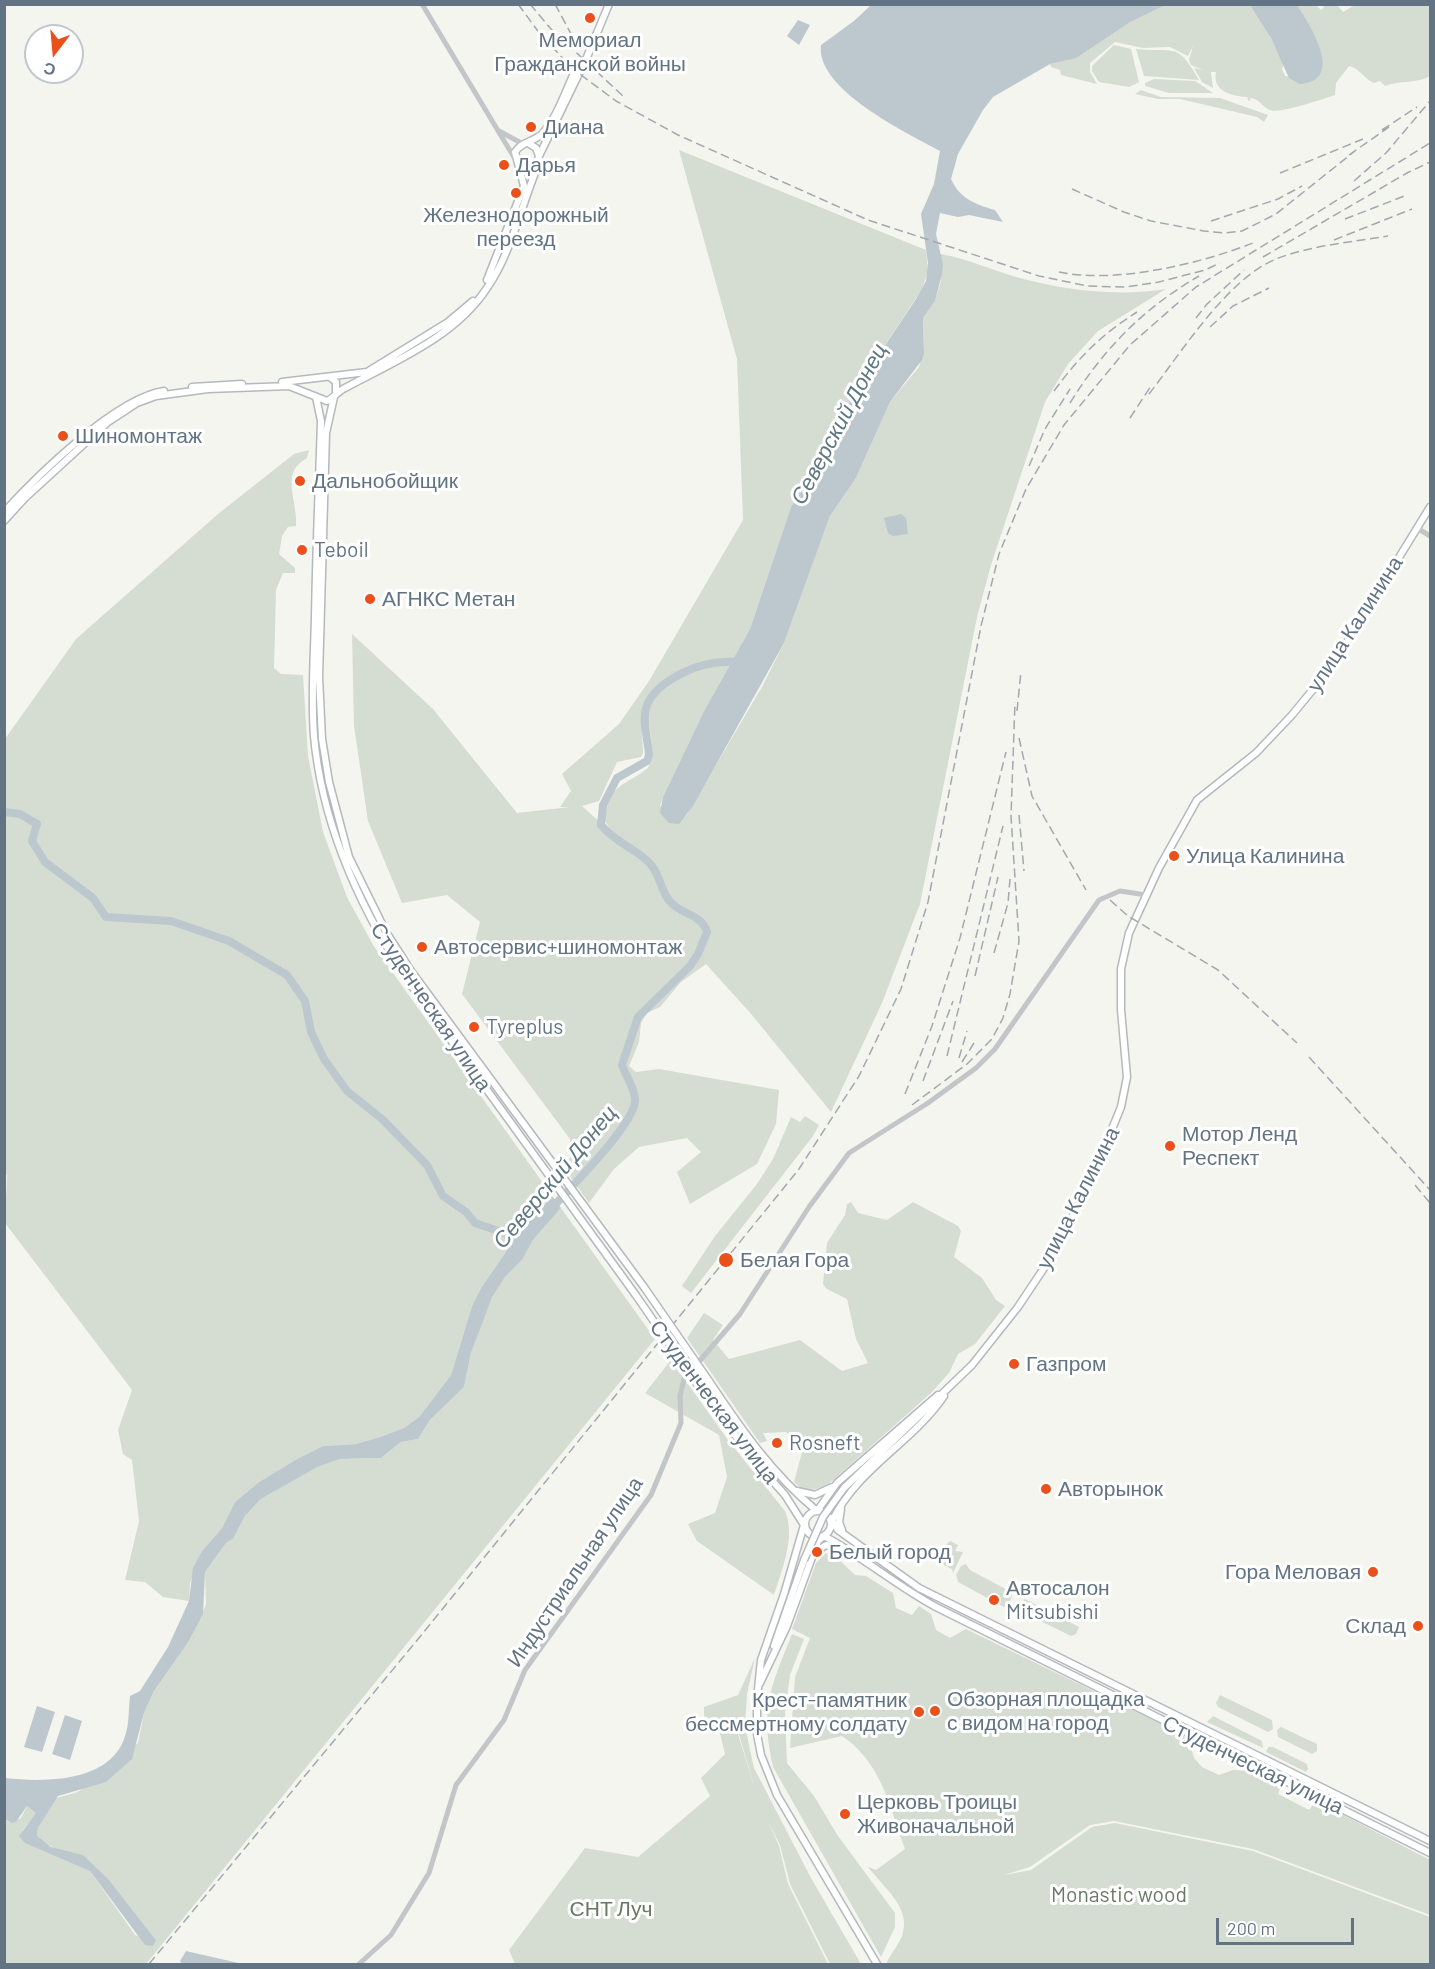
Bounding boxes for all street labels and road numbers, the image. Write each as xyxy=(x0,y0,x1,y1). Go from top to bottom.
street label: улица Калинина xyxy=(1302,552,1408,696)
street label: Студенческая улица xyxy=(365,918,497,1096)
street label: улица Калинина xyxy=(1031,1123,1125,1273)
street label: Студенческая улица xyxy=(644,1315,784,1489)
street label: Индустриальная улица xyxy=(502,1472,648,1672)
street label: Студенческая улица xyxy=(1158,1710,1348,1820)

